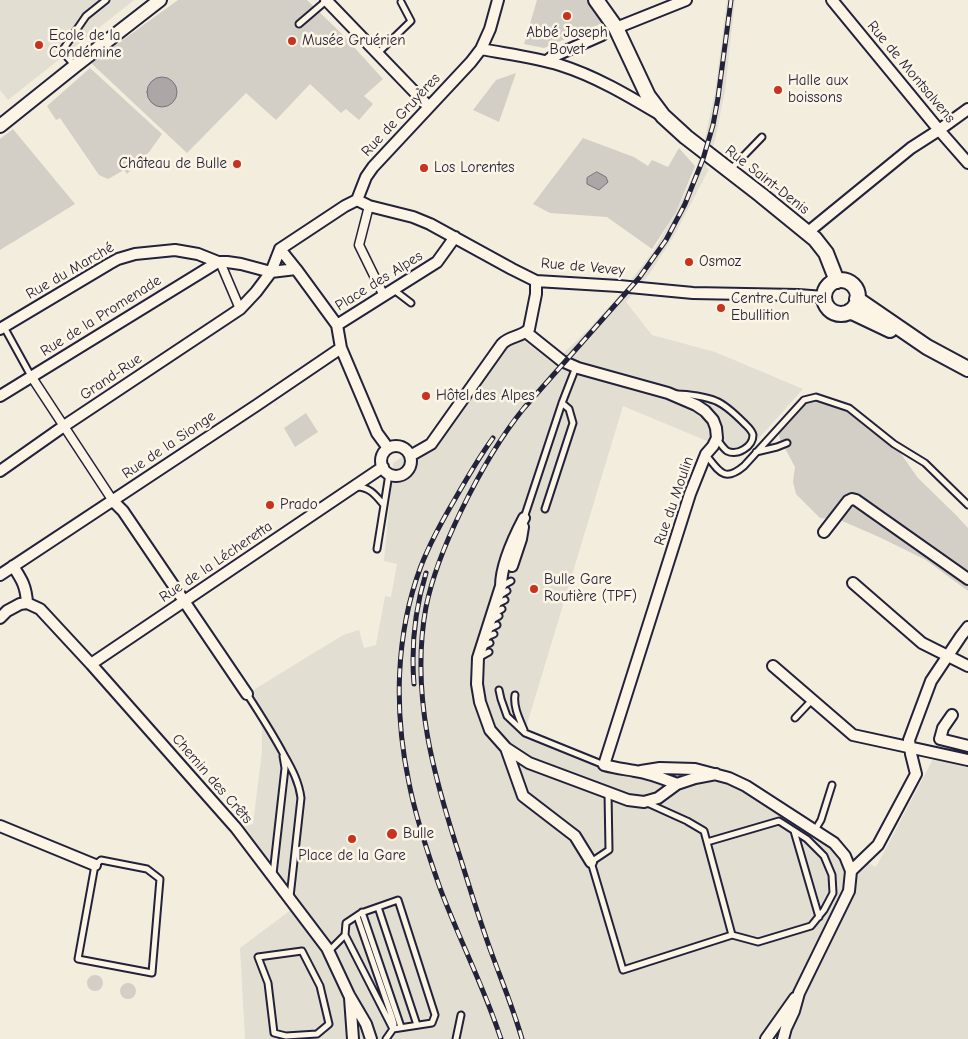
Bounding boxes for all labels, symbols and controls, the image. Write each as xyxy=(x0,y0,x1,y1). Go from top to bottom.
marker: Abbé Joseph Bovet xyxy=(561,10,573,22)
street label: Rue de Montsalvens xyxy=(863,17,959,127)
place label: Abbé Joseph Bovet xyxy=(526,24,608,59)
place label: Ecole de la Condémine xyxy=(49,27,122,62)
place label: Musée Gruérien xyxy=(302,32,406,50)
marker: Musée Gruérien xyxy=(286,35,298,47)
marker: Ecole de la Condémine xyxy=(33,39,45,51)
street label: Rue de Gruyères xyxy=(358,70,444,160)
place label: Halle aux boissons xyxy=(788,72,848,107)
marker: Halle aux boissons xyxy=(772,84,784,96)
street label: Rue Saint-Denis xyxy=(721,141,813,219)
place label: Château de Bulle xyxy=(119,155,227,173)
marker: Château de Bulle xyxy=(231,158,243,170)
place label: Los Lorentes xyxy=(434,159,515,177)
marker: Los Lorentes xyxy=(418,162,430,174)
street label: Rue du Marché xyxy=(23,239,117,303)
street label: Place des Alpes xyxy=(332,247,426,315)
place label: Osmoz xyxy=(699,253,741,271)
street label: Rue de Vevey xyxy=(540,254,626,280)
marker: Osmoz xyxy=(683,256,695,268)
street label: Rue de la Promenade xyxy=(37,272,165,360)
place label: Centre Culturel Ebullition xyxy=(731,290,827,325)
marker: Centre Culturel Ebullition xyxy=(715,302,727,314)
street label: Grand-Rue xyxy=(77,350,145,404)
place label: Hôtel des Alpes xyxy=(436,387,535,405)
marker: Hôtel des Alpes xyxy=(420,390,432,402)
street label: Rue de la Sionge xyxy=(119,407,219,483)
street label: Rue du Moulin xyxy=(650,454,698,548)
place label: Prado xyxy=(280,496,318,514)
marker: Prado xyxy=(264,499,276,511)
street label: Rue de la Lécheretta xyxy=(156,518,276,606)
place label: Bulle Gare Routière (TPF) xyxy=(544,571,637,606)
marker: Bulle Gare Routière (TPF) xyxy=(528,583,540,595)
street label: Chemin des Crêts xyxy=(168,730,256,828)
place label: Bulle xyxy=(403,825,434,843)
marker: Bulle xyxy=(385,827,399,841)
marker: Place de la Gare xyxy=(346,833,358,845)
place label: Place de la Gare xyxy=(298,847,406,865)

